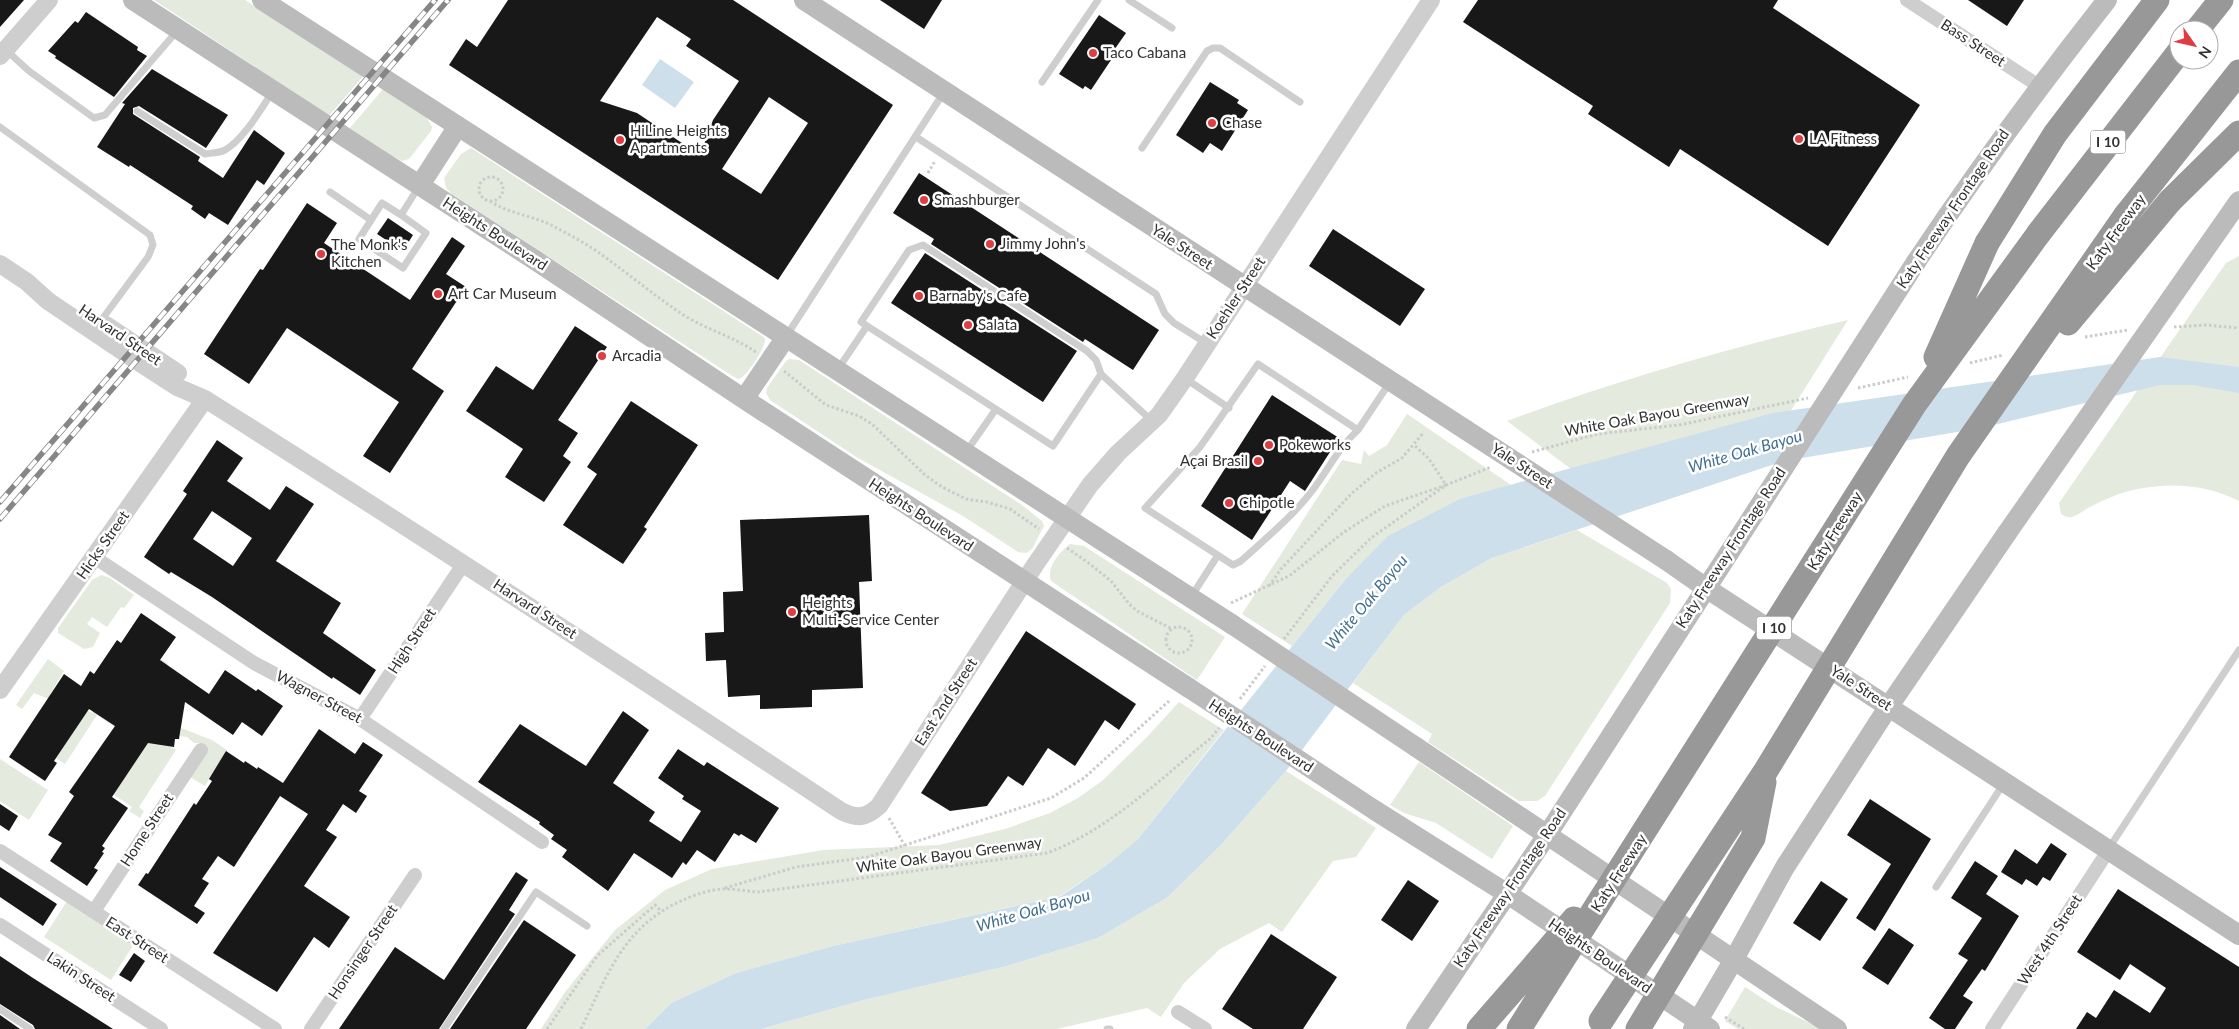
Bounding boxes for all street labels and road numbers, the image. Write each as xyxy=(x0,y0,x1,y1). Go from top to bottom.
street label: Bass Street xyxy=(1938,15,2010,70)
street label: Katy Freeway Frontage Road xyxy=(1892,125,2012,291)
road number: I 10 xyxy=(2090,130,2126,154)
street label: Katy Freeway xyxy=(2082,190,2149,273)
street label: Heights Boulevard xyxy=(440,193,551,274)
street label: Yale Street xyxy=(1148,220,1217,273)
street label: Koehler Street xyxy=(1202,253,1269,342)
street label: Harvard Street xyxy=(76,300,166,369)
street label: White Oak Bayou Greenway xyxy=(1563,389,1751,439)
street label: Yale Street xyxy=(1488,439,1557,492)
street label: Katy Freeway Frontage Road xyxy=(1671,464,1789,631)
street label: Heights Boulevard xyxy=(866,474,977,555)
street label: Katy Freeway xyxy=(1803,488,1866,573)
street label: Hicks Street xyxy=(72,506,133,582)
street label: Harvard Street xyxy=(490,574,581,642)
street label: High Street xyxy=(383,604,439,677)
road number: I 10 xyxy=(1756,616,1792,640)
street label: East 2nd Street xyxy=(910,654,980,749)
street label: Yale Street xyxy=(1827,661,1896,714)
street label: Wagner Street xyxy=(273,666,366,727)
street label: Heights Boulevard xyxy=(1206,695,1317,776)
street label: Home Street xyxy=(116,789,177,869)
street label: Katy Freeway Frontage Road xyxy=(1449,804,1569,970)
street label: Katy Freeway xyxy=(1586,830,1650,915)
street label: White Oak Bayou Greenway xyxy=(855,832,1043,876)
street label: West 4th Street xyxy=(2013,890,2085,988)
street label: Honsinger Street xyxy=(324,900,401,1002)
street label: East Street xyxy=(103,912,173,966)
street label: Heights Boulevard xyxy=(1545,914,1656,996)
street label: Lakin Street xyxy=(44,947,120,1005)

